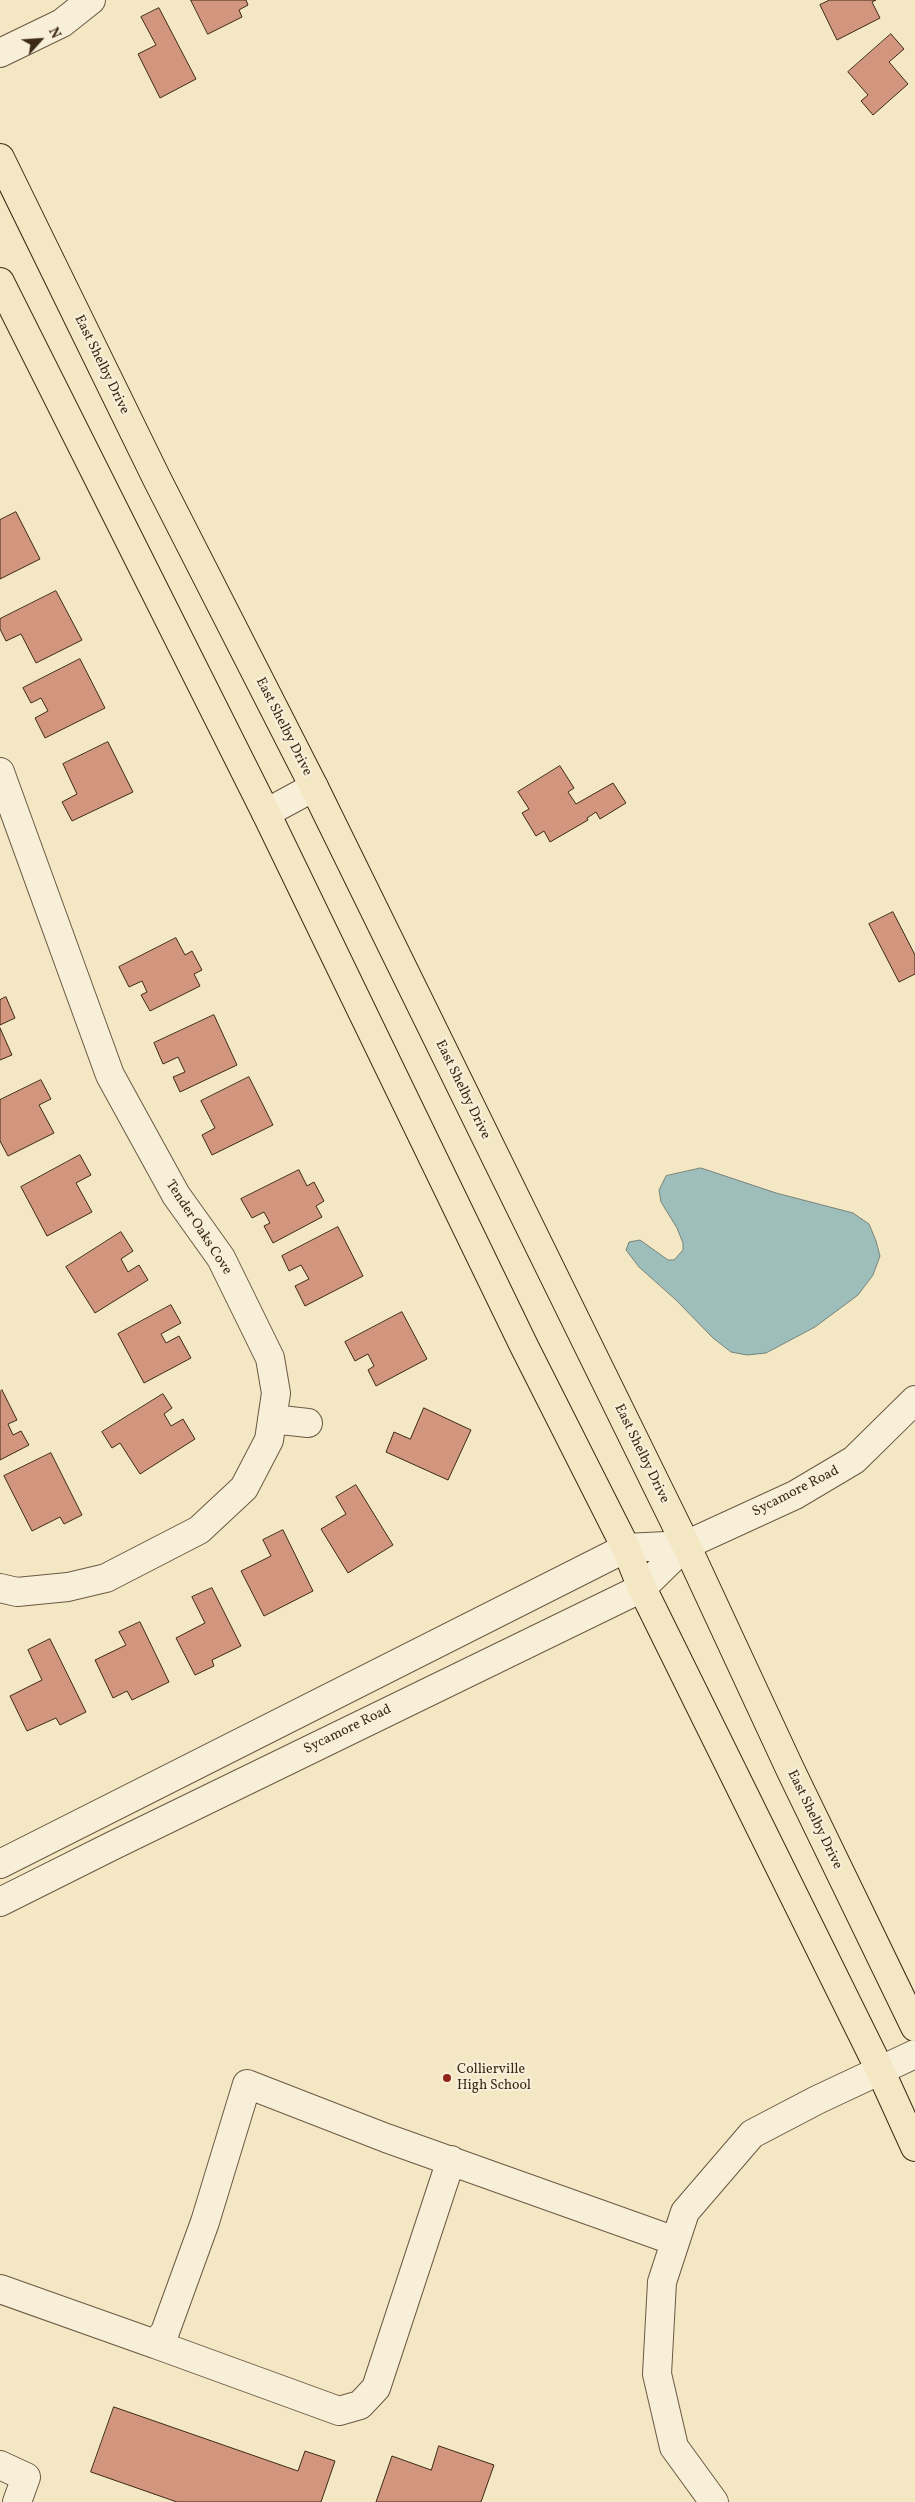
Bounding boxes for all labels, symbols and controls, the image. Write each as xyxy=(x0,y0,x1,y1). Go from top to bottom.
north arrow xyxy=(15,15,65,65)
text: N xyxy=(43,24,65,42)
street label: East Shelby Drive xyxy=(70,313,132,417)
street label: East Shelby Drive xyxy=(251,675,315,779)
street label: East Shelby Drive xyxy=(431,1038,493,1142)
street label: Tender Oaks Cove xyxy=(161,1178,235,1278)
street label: East Shelby Drive xyxy=(610,1402,672,1506)
street label: Sycamore Road xyxy=(750,1463,842,1521)
street label: Sycamore Road xyxy=(302,1702,394,1758)
street label: East Shelby Drive xyxy=(783,1768,845,1872)
place label: Collierville High School xyxy=(457,2062,531,2094)
marker: Collierville High School xyxy=(441,2072,453,2084)

